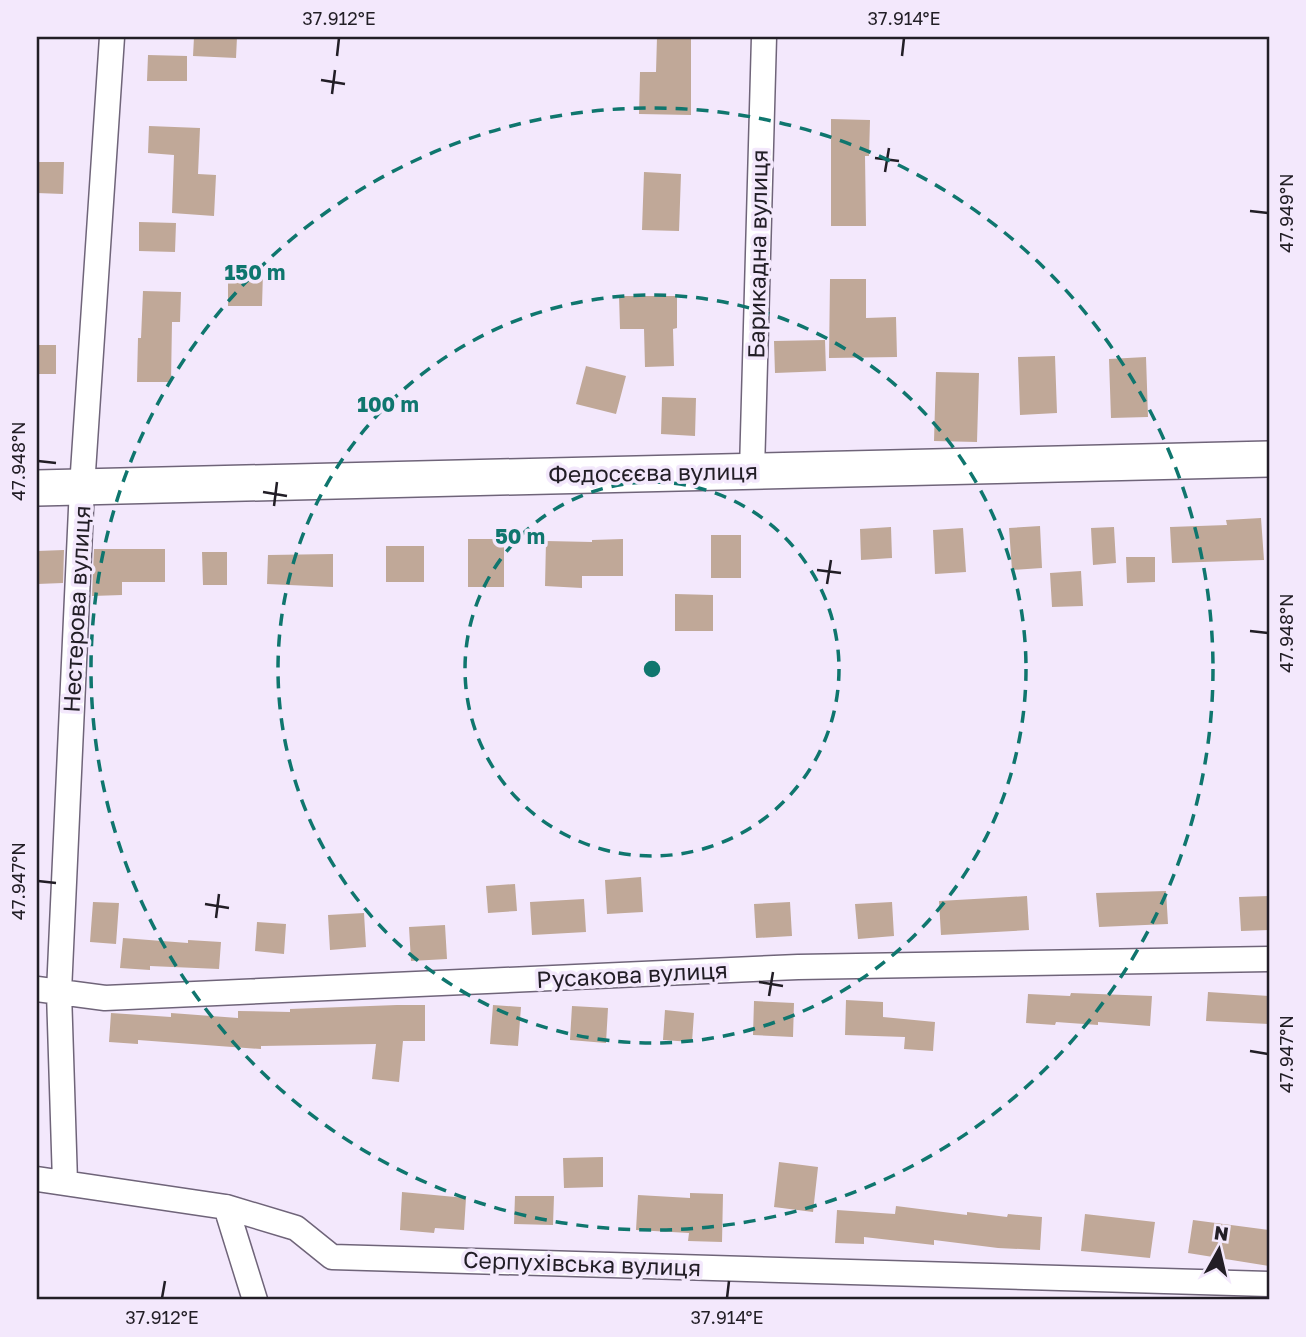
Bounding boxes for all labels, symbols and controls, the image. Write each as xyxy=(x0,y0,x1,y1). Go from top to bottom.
text: 37.912°E xyxy=(302,7,376,29)
text: 37.914°E xyxy=(867,7,941,29)
street label: Барикадна вулиця xyxy=(741,149,773,359)
text: 47.949°N xyxy=(1275,173,1297,253)
text: 150 m xyxy=(225,259,285,285)
text: 100 m xyxy=(357,391,419,417)
text: 47.948°N xyxy=(7,421,29,501)
street label: Федосєєва вулиця xyxy=(548,456,758,488)
street label: Нестерова вулиця xyxy=(57,505,95,713)
text: 50 m xyxy=(495,523,545,549)
text: 47.948°N xyxy=(1275,593,1297,673)
centre of rings xyxy=(640,657,664,681)
text: 47.947°N xyxy=(7,842,29,920)
street label: Русакова вулиця xyxy=(535,955,728,993)
text: 47.947°N xyxy=(1275,1015,1297,1093)
north arrow xyxy=(1184,1214,1254,1284)
text: N xyxy=(1213,1220,1230,1245)
street label: Серпухівська вулиця xyxy=(463,1245,702,1281)
text: 37.912°E xyxy=(125,1306,199,1328)
text: 37.914°E xyxy=(690,1306,764,1328)

